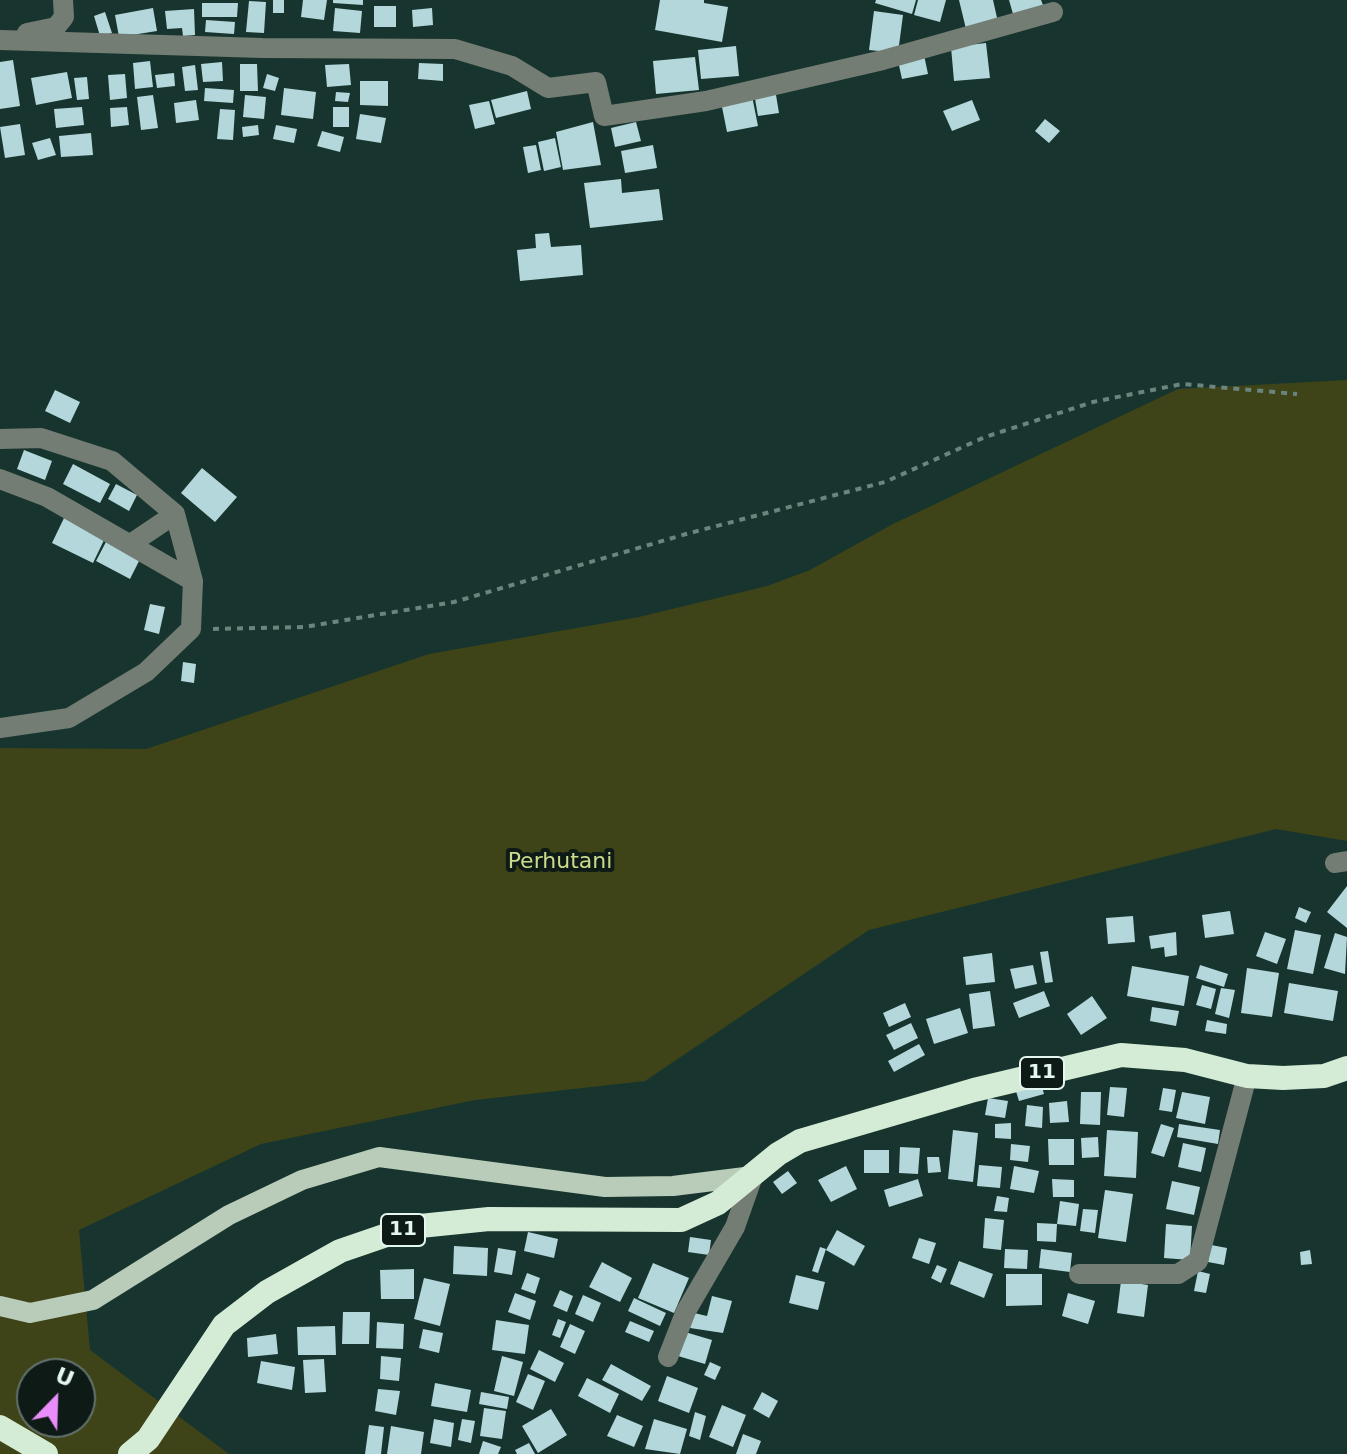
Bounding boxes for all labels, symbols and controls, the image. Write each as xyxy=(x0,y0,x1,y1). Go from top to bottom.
park label: Perhutani xyxy=(508,849,612,875)
road number: 11 xyxy=(1020,1057,1064,1089)
road number: 11 xyxy=(381,1214,425,1246)
north arrow xyxy=(16,1358,96,1438)
text: U xyxy=(52,1362,78,1392)

